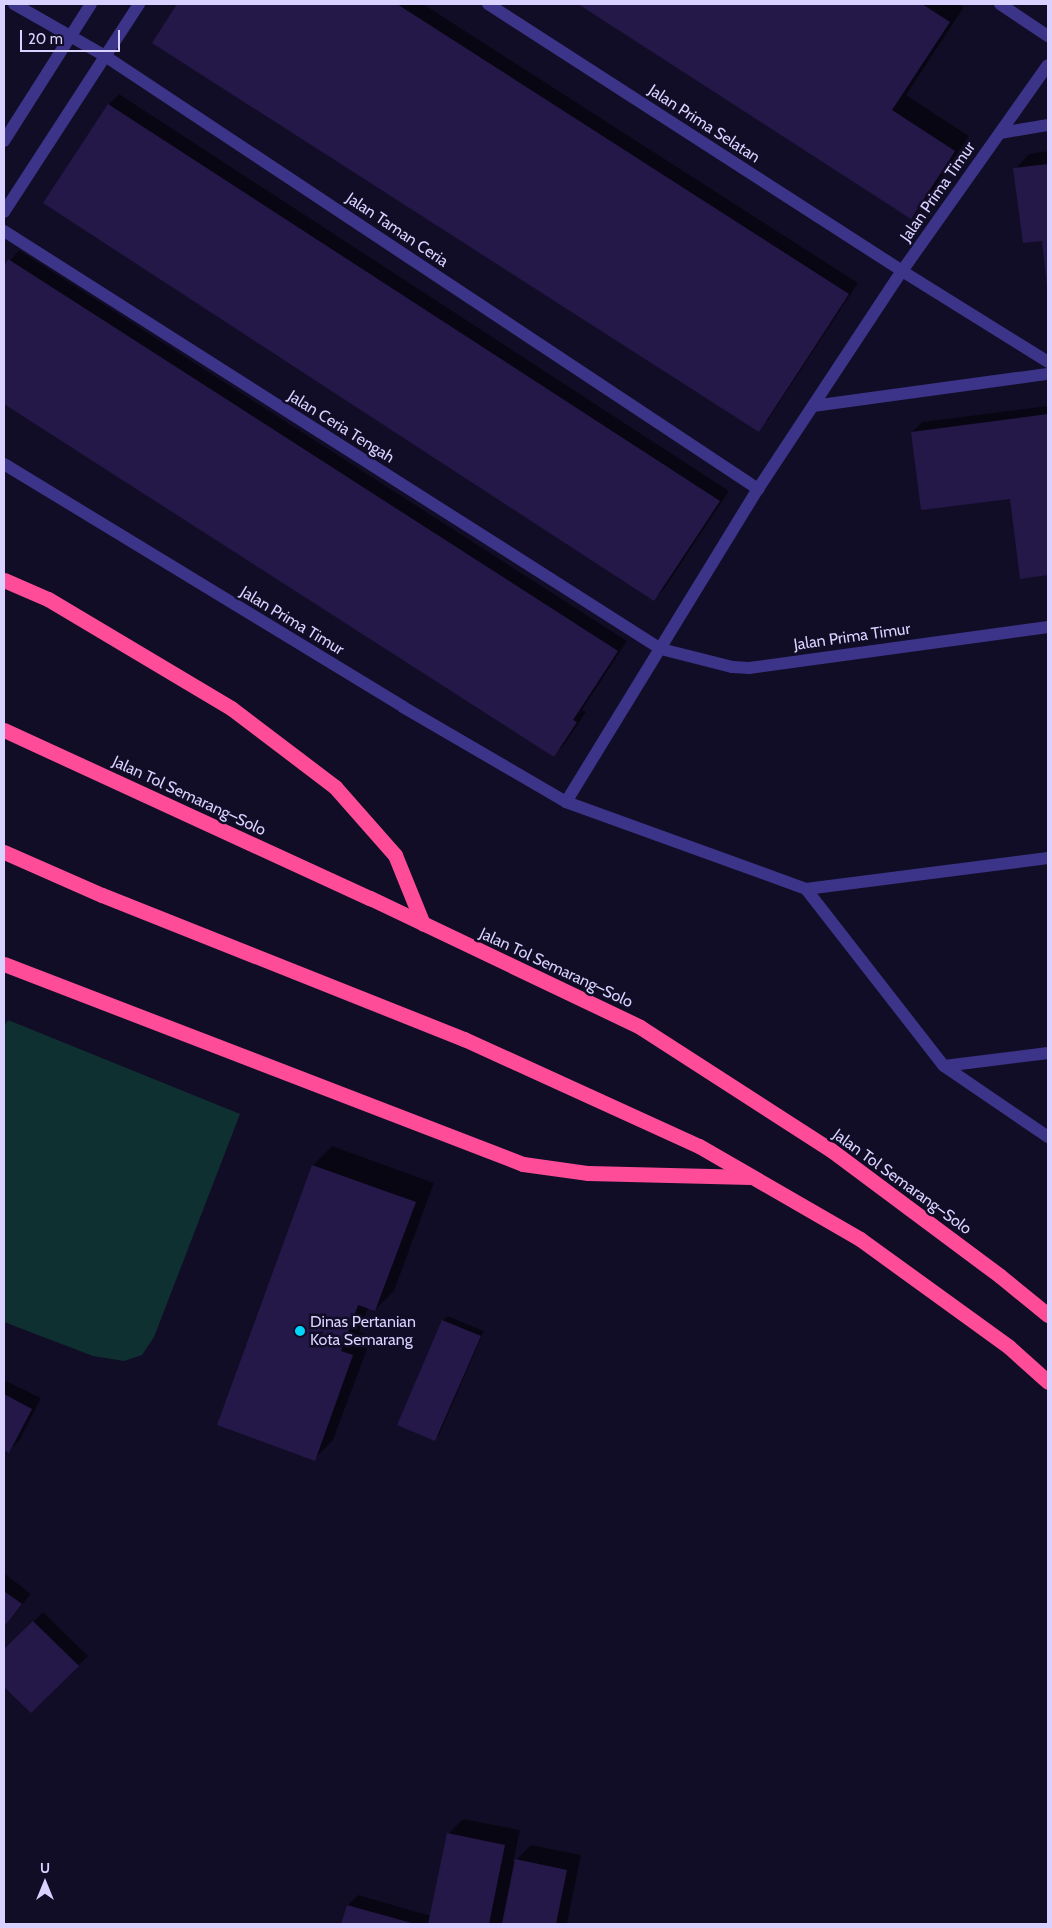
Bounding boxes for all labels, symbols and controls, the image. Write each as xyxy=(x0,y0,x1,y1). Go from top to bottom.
scale bar xyxy=(22,20,122,52)
text: 20 m xyxy=(28,30,63,48)
street label: Jalan Prima Selatan xyxy=(645,81,763,167)
street label: Jalan Prima Timur xyxy=(896,138,980,246)
street label: Jalan Taman Ceria xyxy=(342,189,452,271)
street label: Jalan Ceria Tengah xyxy=(284,387,398,467)
street label: Jalan Prima Timur xyxy=(237,582,347,660)
street label: Jalan Prima Timur xyxy=(792,619,912,655)
street label: Jalan Tol Semarang–Solo xyxy=(109,752,269,840)
street label: Jalan Tol Semarang–Solo xyxy=(476,924,636,1012)
street label: Jalan Tol Semarang–Solo xyxy=(829,1125,975,1239)
place label: Dinas Pertanian Kota Semarang xyxy=(310,1312,416,1350)
marker: Dinas Pertanian Kota Semarang xyxy=(294,1325,306,1337)
north arrow xyxy=(20,1858,70,1908)
text: U xyxy=(40,1859,50,1877)

